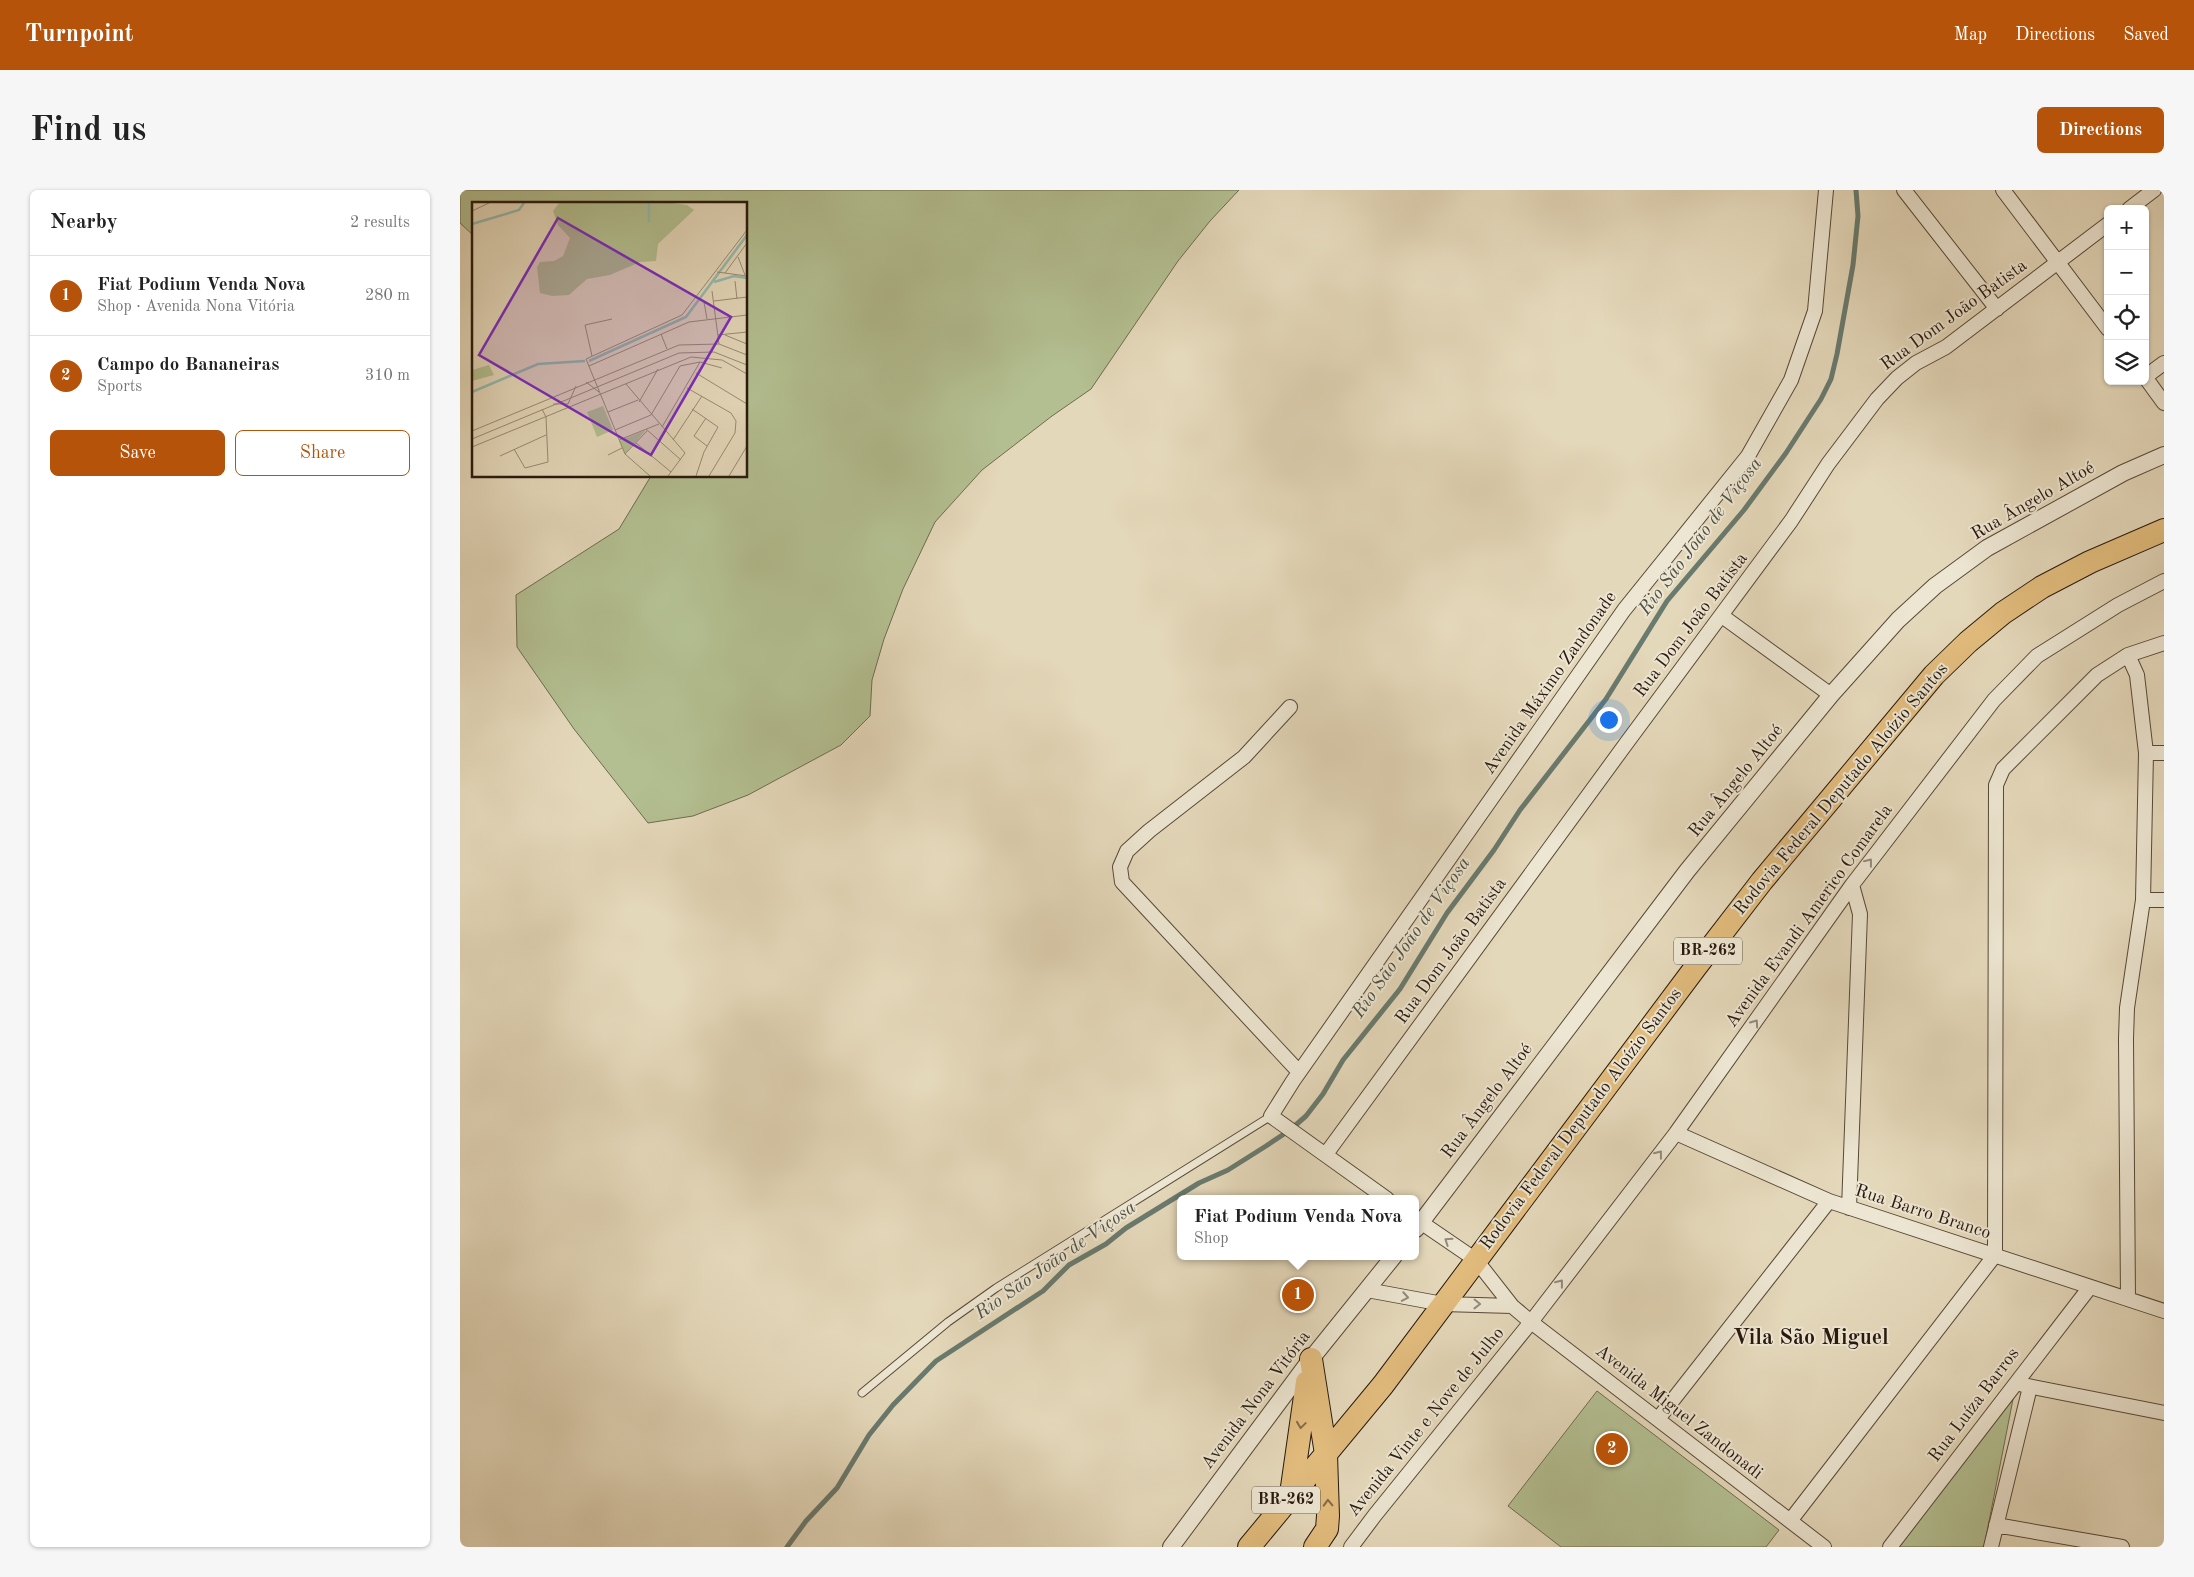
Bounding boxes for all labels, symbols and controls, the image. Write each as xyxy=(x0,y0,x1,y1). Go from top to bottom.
text: Turnpoint xyxy=(25,23,133,47)
text: Map xyxy=(1954,26,1987,44)
text: Directions xyxy=(2015,26,2095,44)
text: Saved xyxy=(2123,26,2169,44)
button: Directions xyxy=(2037,107,2164,153)
text: Find us xyxy=(30,113,146,148)
inset map xyxy=(472,202,748,478)
map controls xyxy=(2104,205,2149,385)
button: + xyxy=(2104,205,2149,250)
text: Nearby xyxy=(50,212,118,233)
text: 2 results xyxy=(350,215,410,231)
button: − xyxy=(2104,250,2149,295)
street label: Rua Dom João Batista xyxy=(1878,256,2030,374)
text: Fiat Podium Venda Nova xyxy=(97,276,305,295)
text: 1 xyxy=(61,288,71,304)
text: 280 m xyxy=(365,288,410,304)
button: locate xyxy=(2104,295,2149,340)
text: Shop · Avenida Nona Vitória xyxy=(97,299,295,315)
button: layers xyxy=(2104,340,2149,385)
text: Campo do Bananeiras xyxy=(97,356,279,375)
text: 2 xyxy=(61,368,71,384)
text: 310 m xyxy=(365,368,410,384)
text: Sports xyxy=(97,379,142,395)
button: Save xyxy=(50,430,225,476)
button: Share xyxy=(235,430,410,476)
water label: Rio São João de Viçosa xyxy=(1635,455,1766,620)
street label: Rua Ângelo Altoé xyxy=(1966,455,2098,544)
street label: Rua Dom João Batista xyxy=(1631,549,1751,701)
street label: Avenida Máximo Zandonade xyxy=(1480,588,1620,778)
street label: Rodovia Federal Deputado Aloízio Santos xyxy=(1730,660,1952,918)
your location xyxy=(1596,707,1622,733)
street label: Rua Ângelo Altoé xyxy=(1682,719,1787,841)
street label: Avenida Evandi Americo Comarela xyxy=(1722,801,1896,1031)
water label: Rio São João de Viçosa xyxy=(1349,854,1475,1023)
one-way arrow xyxy=(1864,859,1872,868)
street label: Rua Dom João Batista xyxy=(1392,875,1510,1027)
road number: BR-262 xyxy=(1674,938,1742,964)
street label: Rodovia Federal Deputado Aloízio Santos xyxy=(1477,985,1685,1253)
one-way arrow xyxy=(1749,1020,1757,1029)
street label: Rua Ângelo Altoé xyxy=(1435,1038,1536,1162)
one-way arrow xyxy=(1654,1151,1663,1160)
street label: Rua Barro Branco xyxy=(1853,1182,1993,1242)
popup xyxy=(1177,1195,1419,1260)
water label: Rio São João de Viçosa xyxy=(971,1198,1140,1324)
text: Fiat Podium Venda Nova xyxy=(1194,1208,1402,1227)
text: Shop xyxy=(1194,1231,1229,1247)
one-way arrow xyxy=(1445,1238,1454,1248)
pin: 1 xyxy=(1282,1276,1314,1314)
one-way arrow xyxy=(1555,1280,1563,1289)
one-way arrow xyxy=(1401,1292,1409,1302)
one-way arrow xyxy=(1474,1299,1482,1309)
street label: Avenida Vinte e Nove de Julho xyxy=(1344,1324,1508,1520)
street label: Avenida Nona Vitória xyxy=(1198,1327,1314,1473)
district label: Vila São Miguel xyxy=(1733,1327,1889,1349)
street label: Avenida Miguel Zandonadi xyxy=(1592,1341,1766,1483)
street label: Rua Luíza Barros xyxy=(1925,1344,2023,1465)
one-way arrow xyxy=(1296,1421,1307,1429)
pin: 2 xyxy=(1596,1430,1628,1468)
road number: BR-262 xyxy=(1252,1486,1320,1514)
one-way arrow xyxy=(1322,1498,1333,1506)

